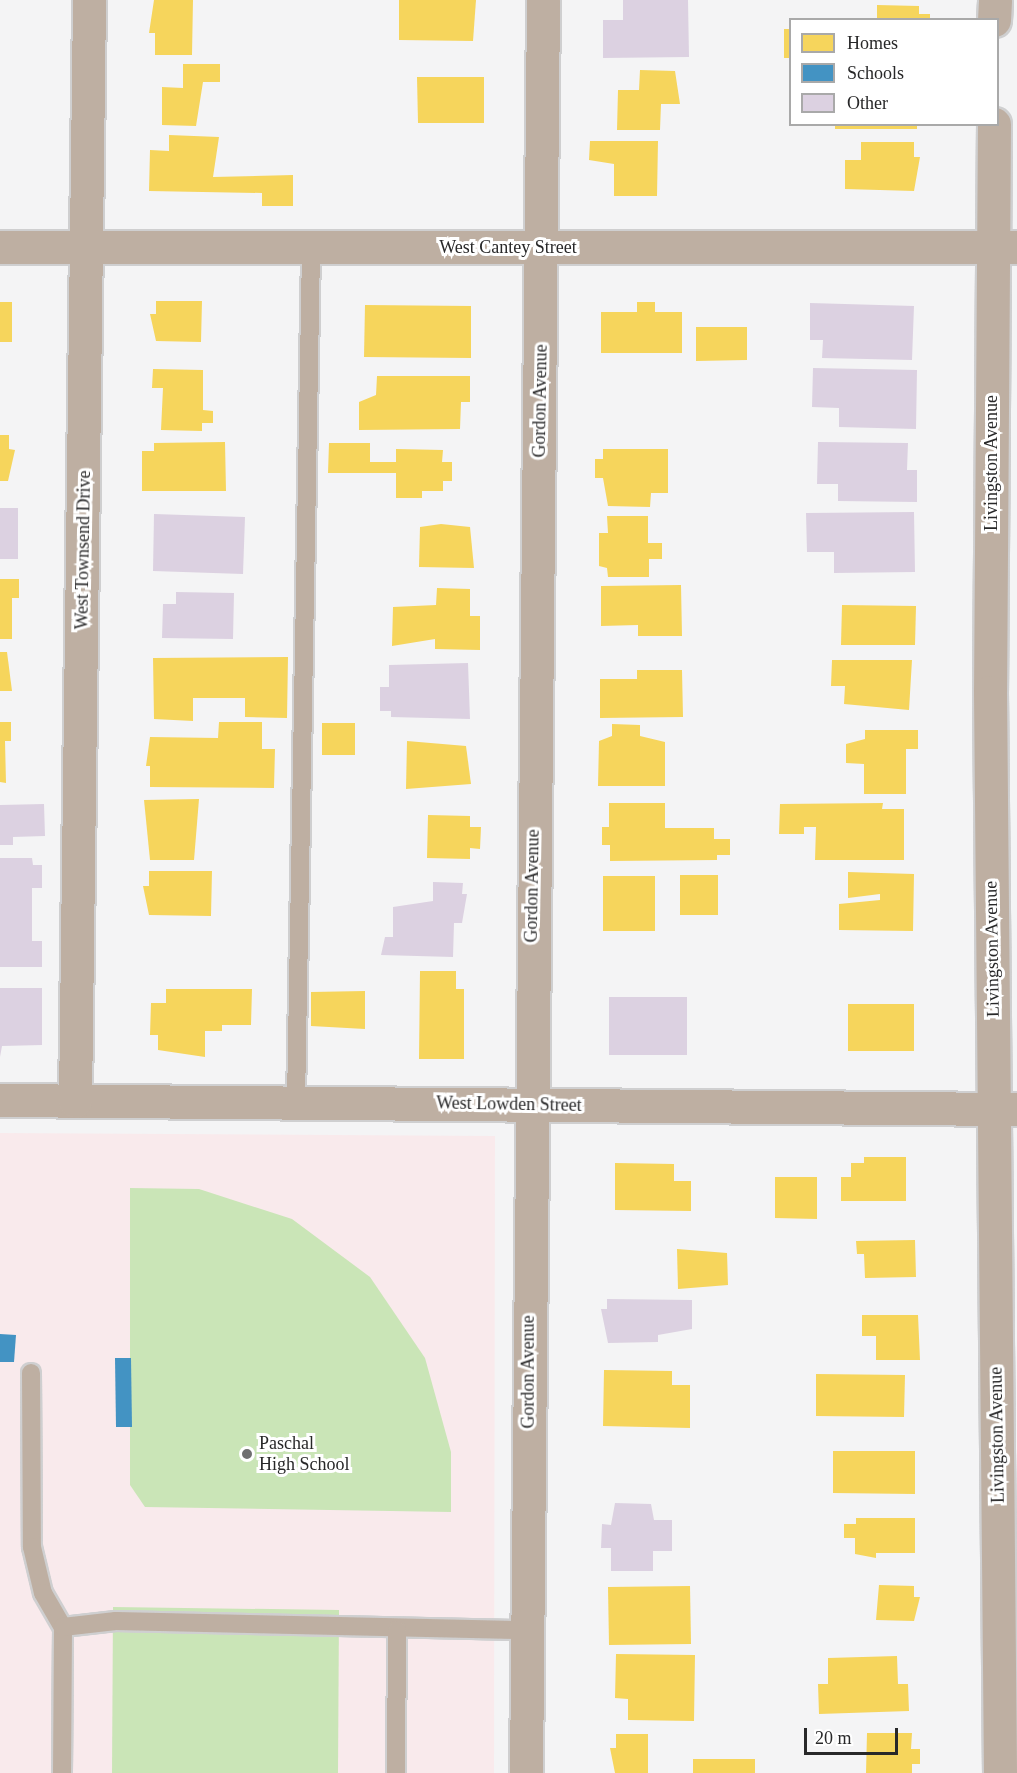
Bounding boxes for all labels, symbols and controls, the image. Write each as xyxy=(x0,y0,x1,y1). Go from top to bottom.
legend xyxy=(789,18,999,126)
text: Homes xyxy=(847,33,898,53)
text: Schools xyxy=(847,63,904,83)
text: Other xyxy=(847,93,888,113)
street label: West Cantey Street xyxy=(439,236,577,258)
street label: Gordon Avenue xyxy=(528,344,552,458)
street label: Livingston Avenue xyxy=(980,394,1002,532)
street label: West Townsend Drive xyxy=(71,470,95,630)
street label: Gordon Avenue xyxy=(520,829,544,943)
street label: Livingston Avenue xyxy=(980,880,1004,1018)
street label: West Lowden Street xyxy=(436,1092,582,1116)
street label: Gordon Avenue xyxy=(517,1315,539,1429)
street label: Livingston Avenue xyxy=(985,1366,1009,1504)
place label: Paschal High School xyxy=(259,1433,350,1476)
marker: Paschal High School xyxy=(240,1447,254,1461)
scale bar xyxy=(807,1716,902,1754)
text: 20 m xyxy=(815,1728,852,1748)

